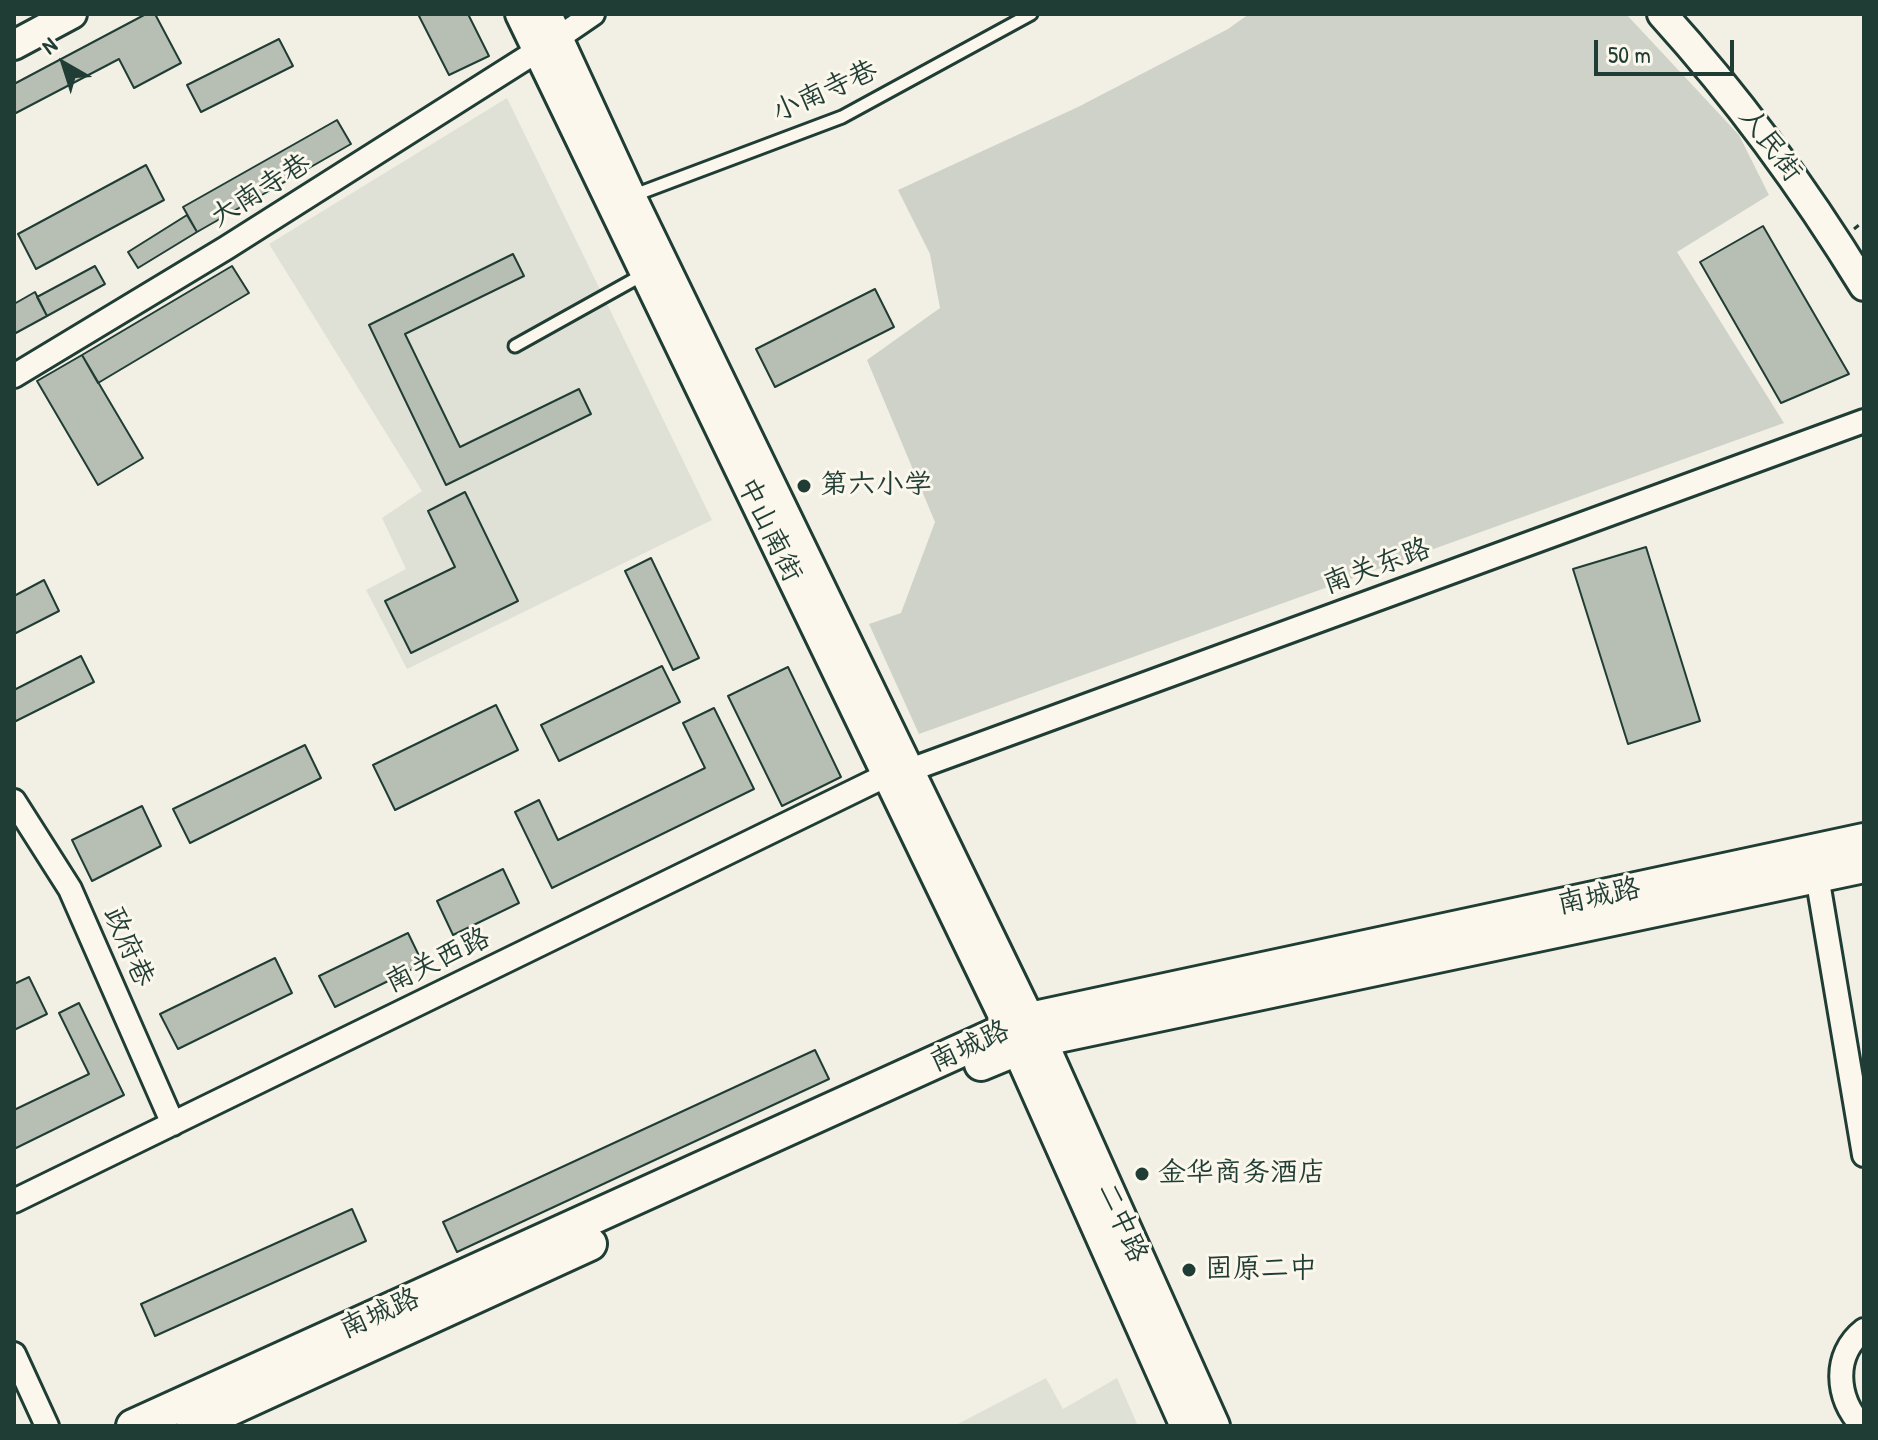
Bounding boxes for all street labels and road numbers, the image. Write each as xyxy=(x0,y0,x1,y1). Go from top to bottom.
street label: 小南寺巷 xyxy=(767,54,883,130)
street label: 人民街 xyxy=(1731,101,1809,189)
street label: 大南寺巷 xyxy=(205,147,317,235)
street label: 中山南街 xyxy=(729,472,809,588)
street label: 南关东路 xyxy=(1319,532,1435,602)
street label: 南城路 xyxy=(1554,872,1644,922)
street label: 政府巷 xyxy=(96,902,160,992)
street label: 南关西路 xyxy=(380,921,496,1001)
street label: 南城路 xyxy=(925,1014,1015,1080)
street label: 二中路 xyxy=(1090,1178,1154,1268)
street label: 南城路 xyxy=(335,1282,425,1346)

